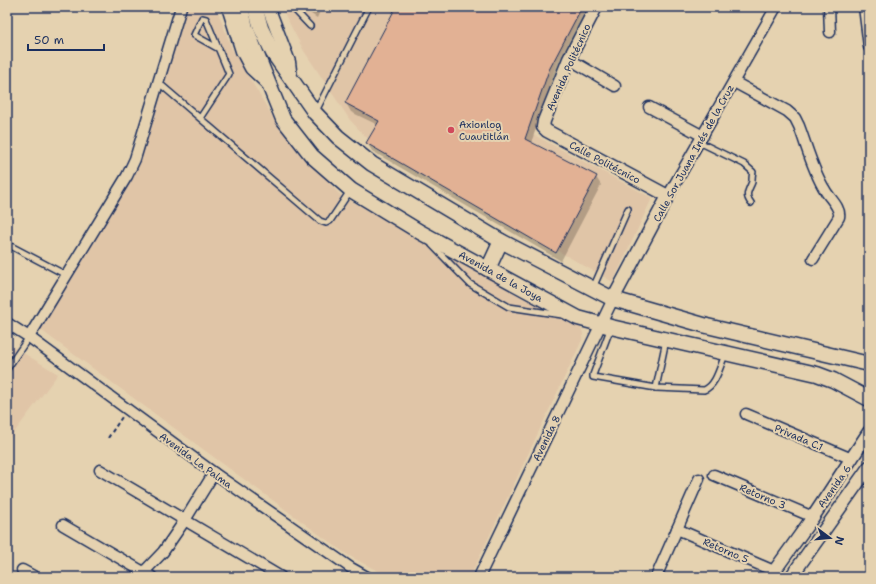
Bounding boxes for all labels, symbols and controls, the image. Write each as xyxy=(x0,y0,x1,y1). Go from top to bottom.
street label: Avenida Politécnico xyxy=(543,22,593,113)
scale bar xyxy=(28,26,104,52)
text: 50 m xyxy=(34,32,64,48)
street label: Calle Sor Juana Inés de la Cruz xyxy=(650,82,737,224)
place label: Axionlog Cuautitlán xyxy=(459,118,509,143)
marker: Axionlog Cuautitlán xyxy=(446,125,456,135)
street label: Calle Politécnico xyxy=(567,138,642,187)
street label: Avenida de la Joya xyxy=(456,248,546,305)
street label: Avenida 8 xyxy=(530,413,563,463)
street label: Privada C.1 xyxy=(772,421,825,454)
street label: Avenida La Palma xyxy=(157,430,235,492)
street label: Avenida 6 xyxy=(815,462,854,510)
street label: Retorno 3 xyxy=(738,481,788,512)
north arrow xyxy=(810,518,850,558)
text: N xyxy=(831,534,848,547)
street label: Retorno 5 xyxy=(701,535,751,566)

